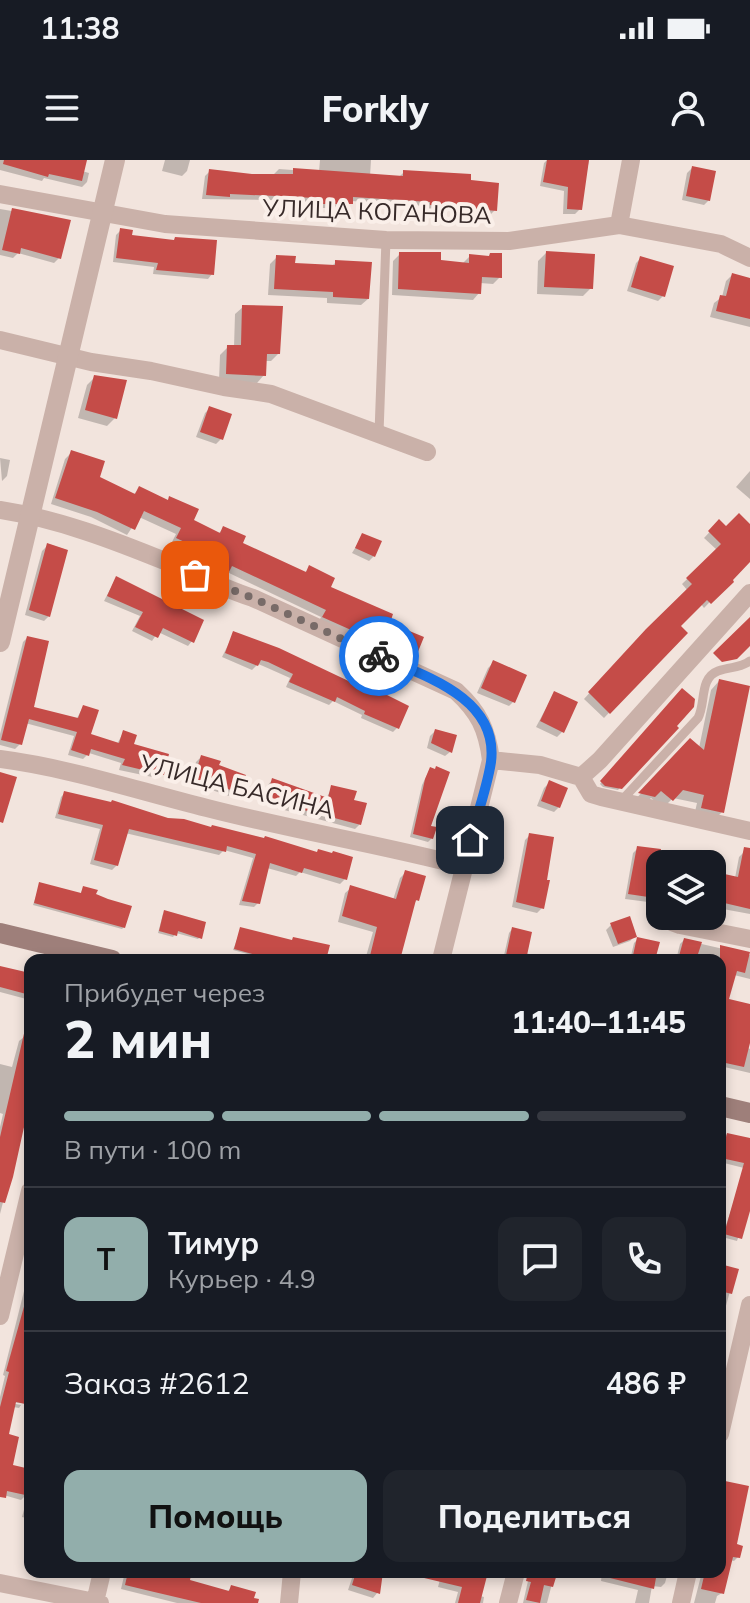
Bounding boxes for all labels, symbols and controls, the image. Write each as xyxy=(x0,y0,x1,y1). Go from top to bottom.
text: 11:38 xyxy=(40,9,119,47)
icon: menu xyxy=(40,86,84,130)
text: Forkly xyxy=(321,86,429,131)
icon: person xyxy=(666,86,710,130)
street label: УЛИЦА КОГАНОВА xyxy=(261,192,492,230)
pin xyxy=(161,541,229,609)
icon: bag xyxy=(173,553,217,597)
courier xyxy=(339,616,419,696)
icon: bike xyxy=(357,634,401,678)
street label: УЛИЦА БАСИНА xyxy=(136,747,338,825)
pin xyxy=(436,806,504,874)
icon: home xyxy=(448,818,492,862)
map controls xyxy=(646,850,726,930)
button: layers xyxy=(646,850,726,930)
text: Прибудет через xyxy=(64,976,265,1009)
text: 11:40–11:45 xyxy=(511,1003,686,1041)
text: 2 мин xyxy=(64,1006,212,1071)
text: В пути · 100 m xyxy=(64,1133,241,1166)
button: chat xyxy=(498,1217,582,1301)
button: phone xyxy=(602,1217,686,1301)
text: Тимур xyxy=(168,1224,259,1262)
text: Т xyxy=(97,1240,115,1278)
text: Курьер · 4.9 xyxy=(168,1262,316,1295)
text: Заказ #2612 xyxy=(64,1364,249,1402)
text: 486 ₽ xyxy=(606,1364,686,1402)
button: Помощь xyxy=(64,1470,367,1562)
button: Поделиться xyxy=(383,1470,686,1562)

